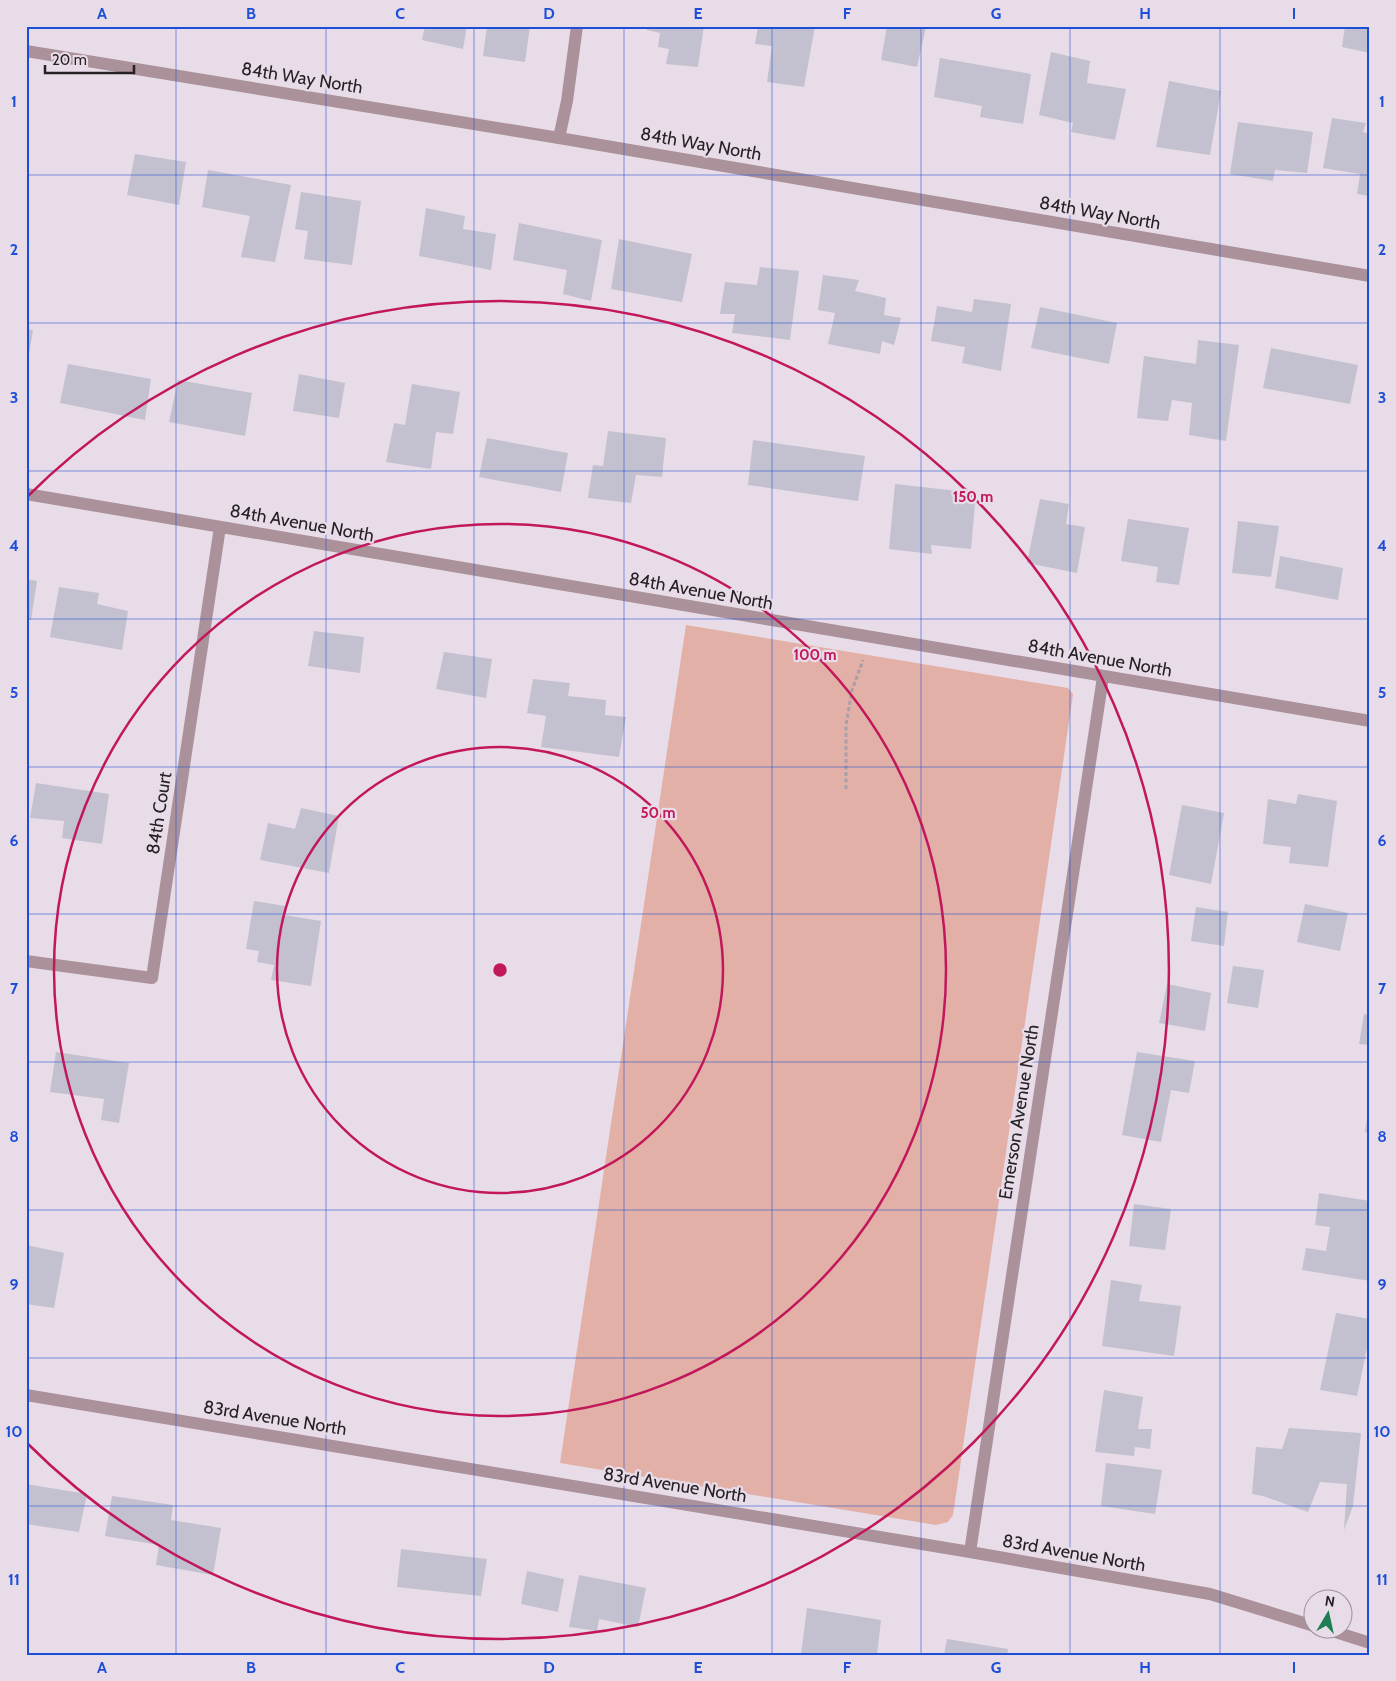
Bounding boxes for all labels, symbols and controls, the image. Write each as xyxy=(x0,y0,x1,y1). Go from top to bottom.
text: A xyxy=(97,4,107,23)
text: B xyxy=(246,4,256,23)
text: C xyxy=(395,4,405,23)
text: D xyxy=(543,4,555,23)
text: E xyxy=(693,4,703,23)
text: F xyxy=(843,4,852,23)
text: G xyxy=(991,4,1001,23)
text: H xyxy=(1139,4,1151,23)
text: I xyxy=(1292,4,1296,23)
scale bar xyxy=(45,42,134,74)
text: 20 m xyxy=(52,51,87,69)
street label: 84th Way North xyxy=(240,58,364,98)
text: 1 xyxy=(11,92,17,111)
text: 1 xyxy=(1379,92,1385,111)
street label: 84th Way North xyxy=(639,123,763,165)
street label: 84th Way North xyxy=(1038,192,1162,234)
text: 2 xyxy=(10,240,18,259)
text: 2 xyxy=(1378,240,1386,259)
text: 3 xyxy=(10,388,18,407)
text: 3 xyxy=(1378,388,1386,407)
text: 150 m xyxy=(953,488,993,506)
street label: 84th Avenue North xyxy=(228,499,376,547)
text: 4 xyxy=(9,536,19,555)
text: 4 xyxy=(1377,536,1387,555)
street label: 84th Avenue North xyxy=(627,567,775,615)
street label: 84th Avenue North xyxy=(1026,634,1174,682)
text: 100 m xyxy=(793,646,837,664)
text: 5 xyxy=(10,683,18,702)
text: 5 xyxy=(1378,683,1386,702)
street label: 84th Court xyxy=(142,770,176,856)
text: 50 m xyxy=(640,804,676,822)
text: 6 xyxy=(10,831,19,850)
text: 6 xyxy=(1378,831,1387,850)
centre of rings xyxy=(491,961,509,979)
text: 7 xyxy=(10,979,19,998)
text: 7 xyxy=(1378,979,1387,998)
street label: Emerson Avenue North xyxy=(994,1023,1044,1201)
text: 8 xyxy=(9,1127,19,1146)
text: 8 xyxy=(1377,1127,1387,1146)
text: 9 xyxy=(10,1275,19,1294)
text: 9 xyxy=(1378,1275,1387,1294)
street label: 83rd Avenue North xyxy=(202,1396,348,1440)
text: 10 xyxy=(5,1422,23,1441)
text: 10 xyxy=(1373,1422,1391,1441)
street label: 83rd Avenue North xyxy=(602,1463,748,1507)
street label: 83rd Avenue North xyxy=(1001,1530,1147,1576)
text: 11 xyxy=(8,1570,20,1589)
text: 11 xyxy=(1376,1570,1388,1589)
north arrow xyxy=(1304,1588,1354,1638)
text: N xyxy=(1324,1591,1336,1611)
text: A xyxy=(97,1658,107,1677)
text: B xyxy=(246,1658,256,1677)
text: C xyxy=(395,1658,405,1677)
text: D xyxy=(543,1658,555,1677)
text: E xyxy=(693,1658,703,1677)
text: F xyxy=(843,1658,852,1677)
text: G xyxy=(991,1658,1001,1677)
text: H xyxy=(1139,1658,1151,1677)
text: I xyxy=(1292,1658,1296,1677)

